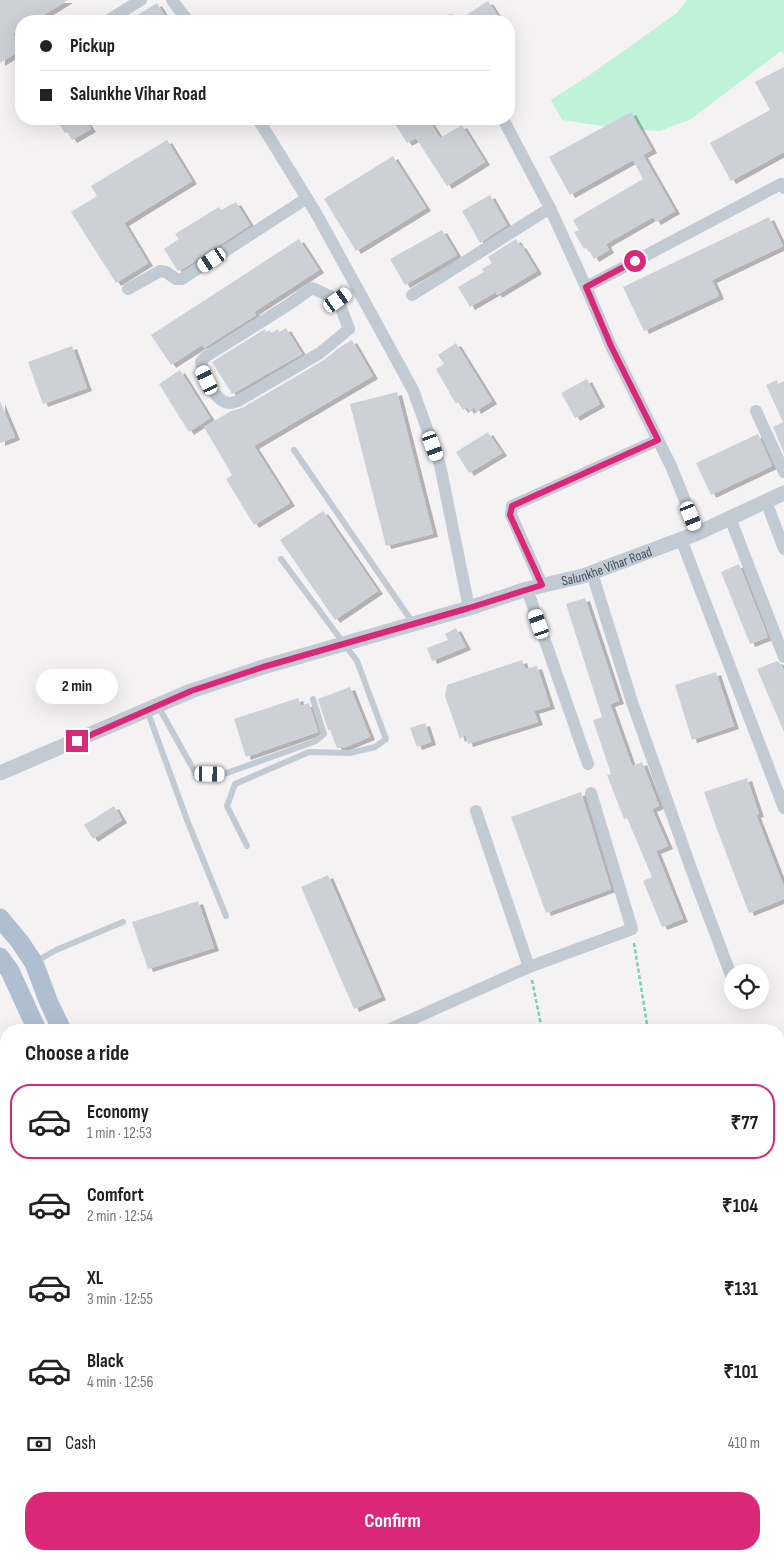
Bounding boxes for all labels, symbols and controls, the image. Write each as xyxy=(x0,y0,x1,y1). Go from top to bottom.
text: Pickup xyxy=(70,35,115,58)
text: Salunkhe Vihar Road xyxy=(70,83,206,106)
car xyxy=(195,245,228,275)
route start xyxy=(624,250,646,272)
car xyxy=(321,285,354,315)
car xyxy=(193,363,220,397)
car xyxy=(420,429,445,463)
car xyxy=(678,499,703,533)
street label: Salunkhe Vihar Road xyxy=(560,543,655,590)
car xyxy=(527,607,550,641)
callout: 2 min xyxy=(36,668,118,704)
text: 2 min xyxy=(62,677,92,696)
route end xyxy=(66,730,88,752)
car xyxy=(194,766,225,782)
map controls xyxy=(724,964,769,1009)
button: locate xyxy=(724,964,769,1009)
text: Choose a ride xyxy=(25,1040,129,1067)
icon: car xyxy=(27,1099,72,1144)
text: Economy xyxy=(87,1101,149,1124)
text: ₹77 xyxy=(730,1112,758,1135)
text: 1 min · 12:53 xyxy=(87,1124,152,1143)
icon: car xyxy=(27,1182,72,1227)
text: Comfort xyxy=(87,1184,144,1207)
text: ₹104 xyxy=(722,1195,758,1218)
text: 2 min · 12:54 xyxy=(87,1207,153,1226)
icon: car xyxy=(27,1265,72,1310)
text: XL xyxy=(87,1267,103,1290)
text: ₹131 xyxy=(724,1278,758,1301)
text: 3 min · 12:55 xyxy=(87,1290,153,1309)
icon: car xyxy=(27,1348,72,1393)
text: Black xyxy=(87,1350,124,1373)
text: ₹101 xyxy=(723,1361,758,1384)
text: 4 min · 12:56 xyxy=(87,1373,153,1392)
icon: cash xyxy=(25,1430,53,1458)
text: Cash xyxy=(65,1432,96,1455)
text: 410 m xyxy=(728,1434,760,1453)
button: Confirm xyxy=(25,1492,760,1550)

